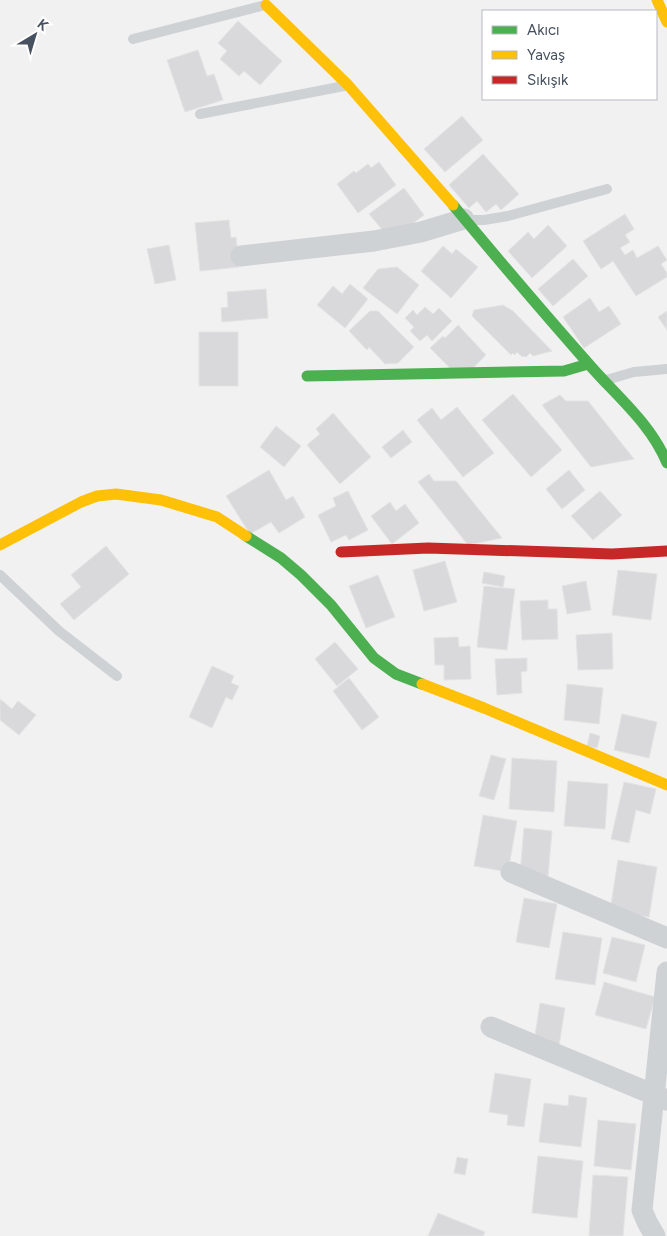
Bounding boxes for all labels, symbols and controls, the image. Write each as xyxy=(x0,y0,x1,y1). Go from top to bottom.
north arrow xyxy=(10,10,60,60)
legend xyxy=(482,10,657,100)
text: K xyxy=(34,16,52,35)
text: Akıcı xyxy=(527,21,560,39)
text: Yavaş xyxy=(527,46,565,64)
text: Sıkışık xyxy=(527,71,569,89)

